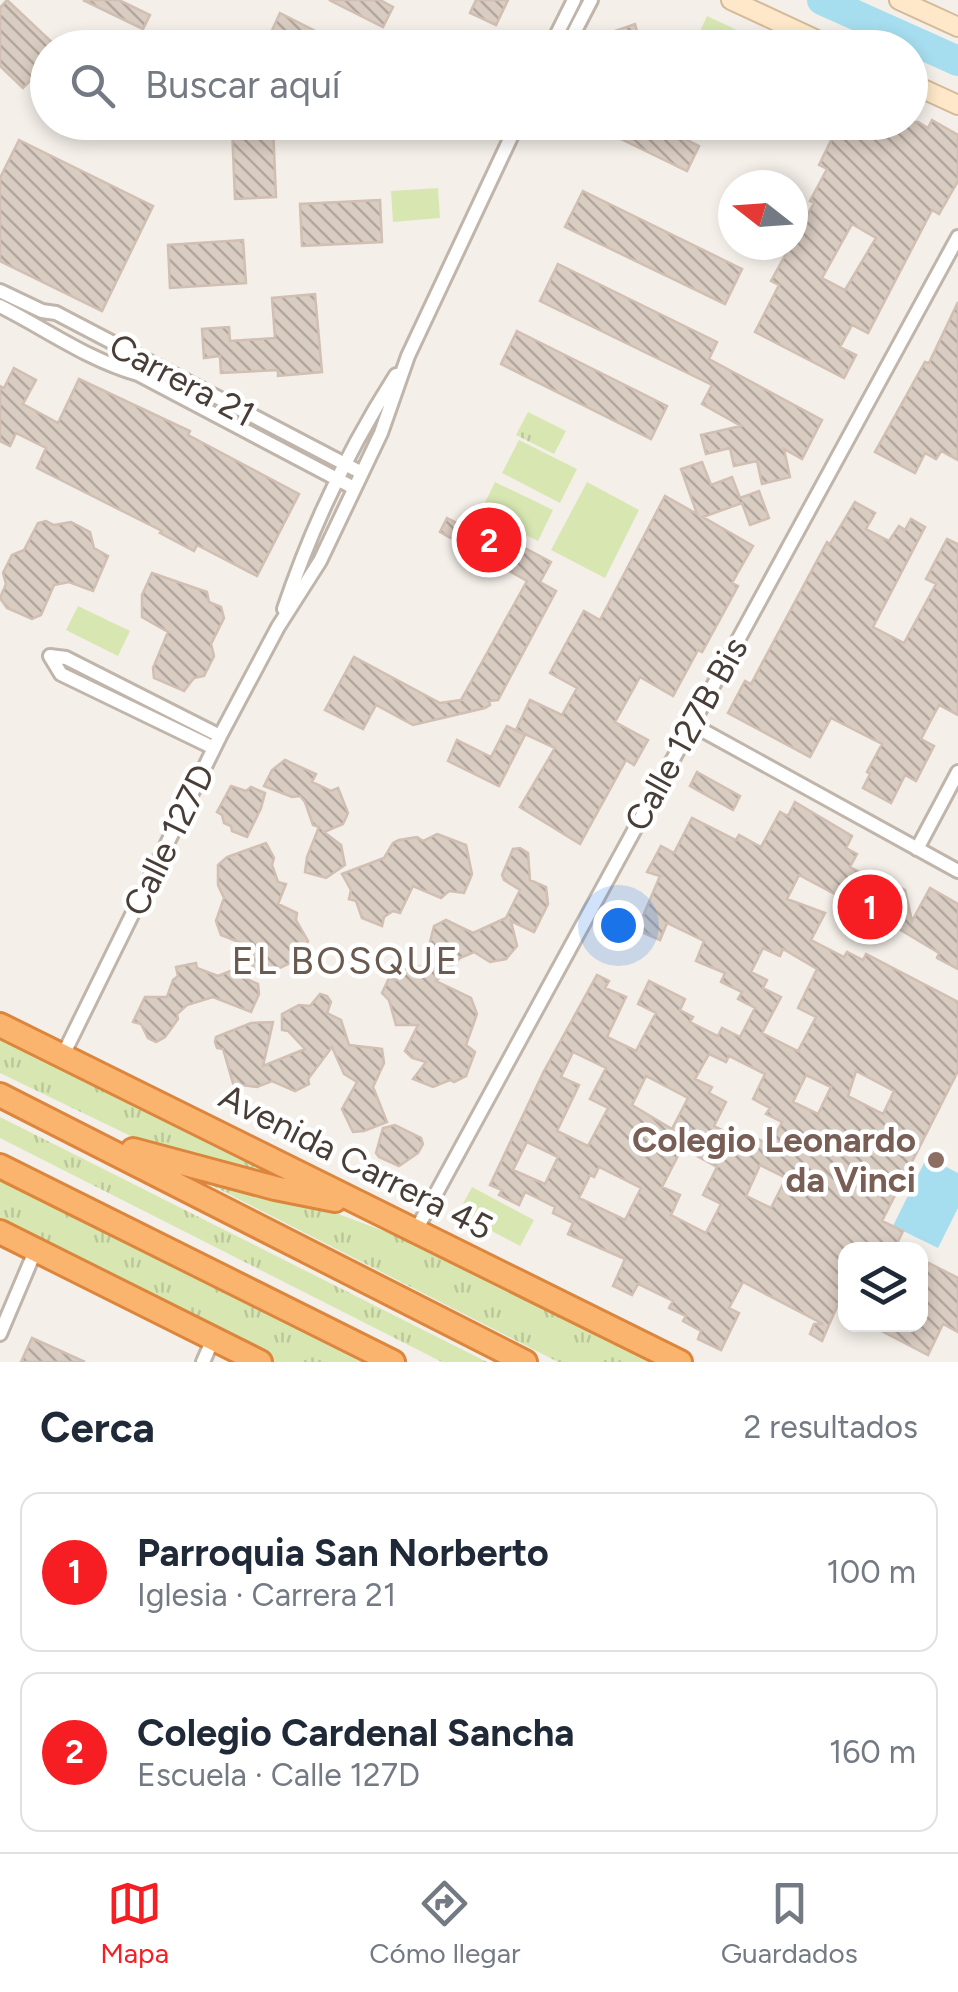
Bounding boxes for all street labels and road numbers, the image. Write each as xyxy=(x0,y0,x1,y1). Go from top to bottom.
street label: Carrera 21 xyxy=(102,324,262,436)
street label: Calle 127B Bis xyxy=(616,630,756,838)
street label: Calle 127D xyxy=(114,757,224,923)
street label: Avenida Carrera 45 xyxy=(212,1075,500,1249)

